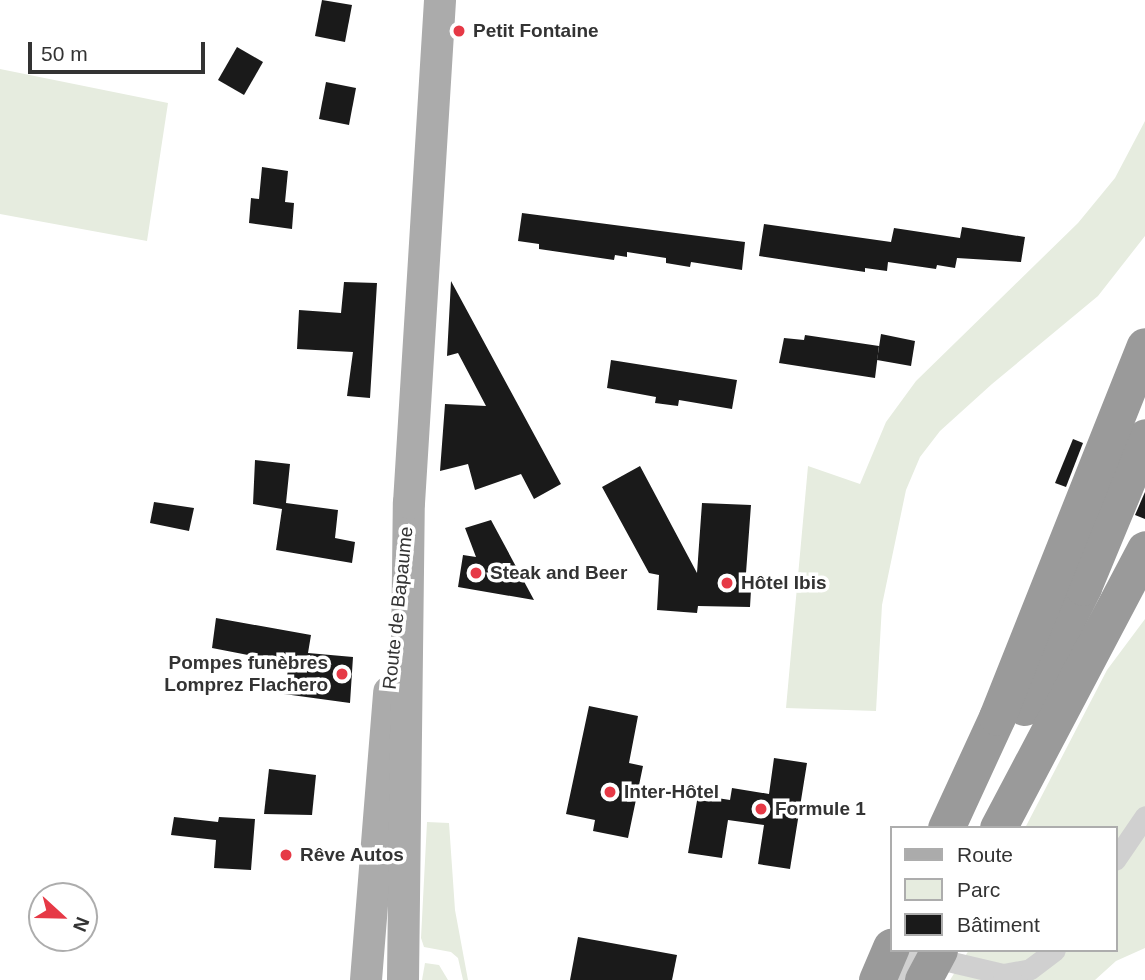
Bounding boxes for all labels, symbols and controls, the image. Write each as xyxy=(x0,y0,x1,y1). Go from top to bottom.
place label: Petit Fontaine xyxy=(473,20,599,42)
marker: Petit Fontaine xyxy=(451,23,467,39)
scale bar xyxy=(32,28,208,72)
text: 50 m xyxy=(41,42,88,65)
street label: Route de Bapaume xyxy=(378,525,418,691)
place label: Steak and Beer xyxy=(490,562,627,584)
marker: Steak and Beer xyxy=(468,565,484,581)
place label: Hôtel Ibis xyxy=(741,572,827,594)
marker: Hôtel Ibis xyxy=(719,575,735,591)
place label: Pompes funèbres Lomprez Flachero xyxy=(164,652,328,696)
marker: Pompes funèbres Lomprez Flachero xyxy=(334,666,350,682)
place label: Inter-Hôtel xyxy=(624,781,719,803)
marker: Inter-Hôtel xyxy=(602,784,618,800)
place label: Formule 1 xyxy=(775,798,866,820)
marker: Formule 1 xyxy=(753,801,769,817)
legend xyxy=(890,826,1117,952)
text: Route xyxy=(957,843,1013,866)
place label: Rêve Autos xyxy=(300,844,405,866)
marker: Rêve Autos xyxy=(278,847,294,863)
text: Parc xyxy=(957,878,1000,901)
north arrow xyxy=(28,882,98,952)
text: Bâtiment xyxy=(957,913,1040,936)
text: N xyxy=(69,914,93,935)

